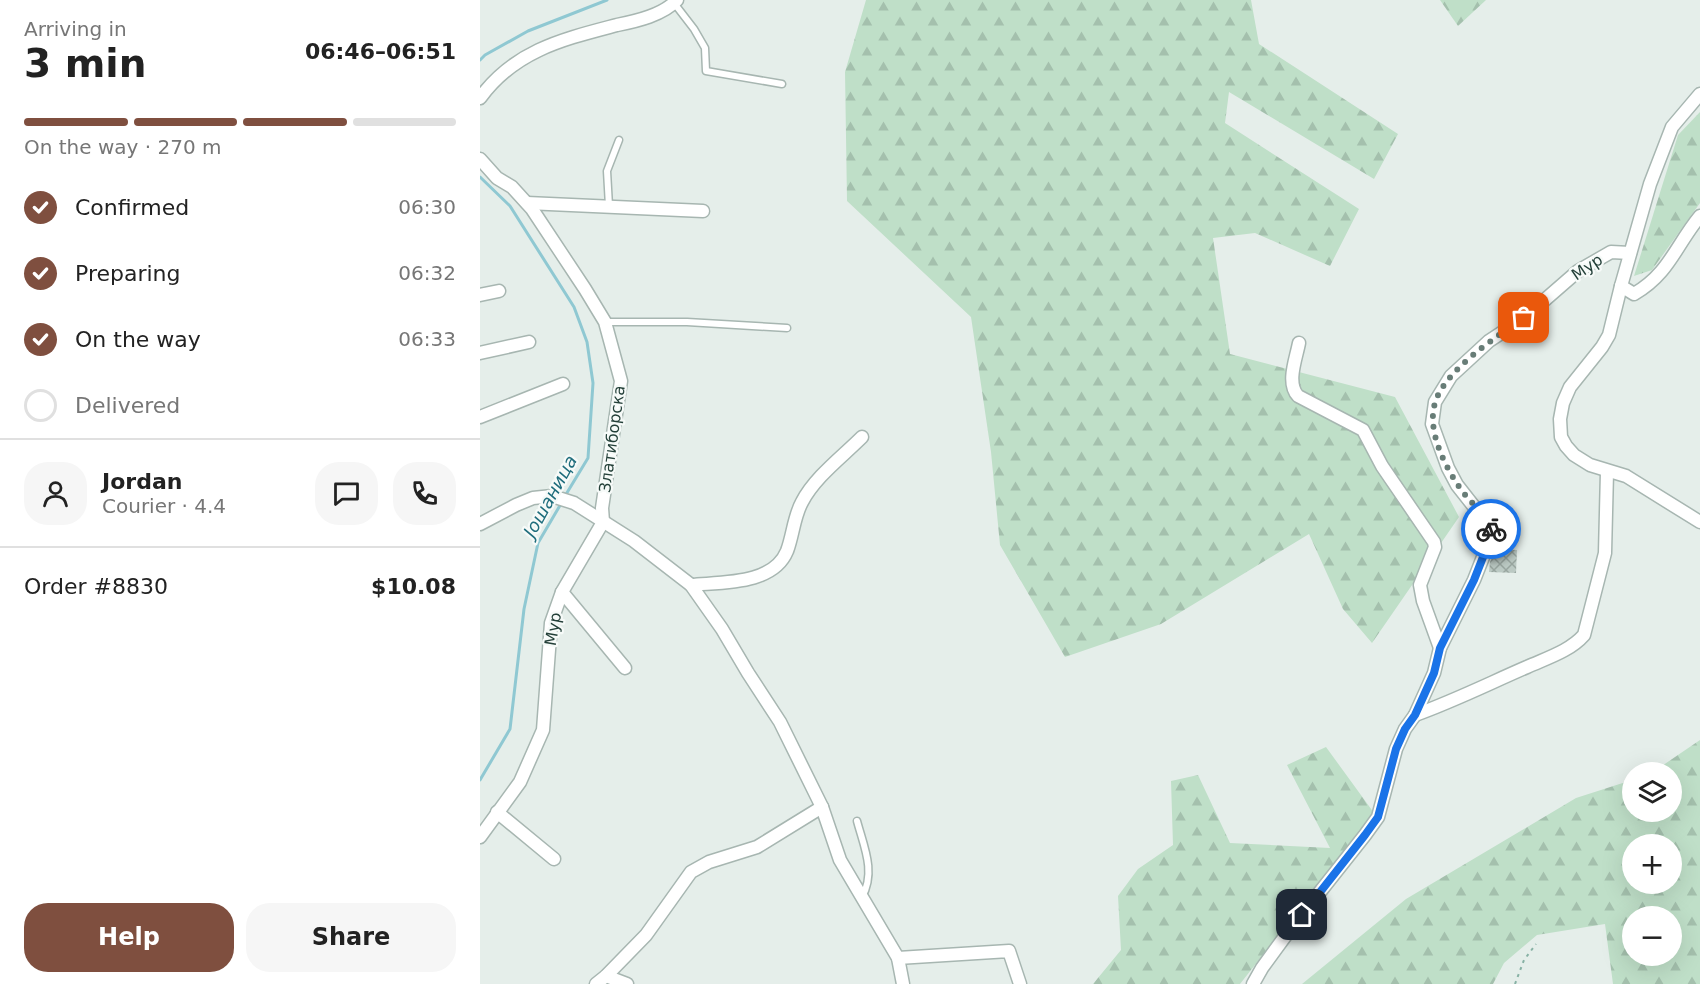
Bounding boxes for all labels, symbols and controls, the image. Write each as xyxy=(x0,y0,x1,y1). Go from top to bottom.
text: Arriving in xyxy=(24,17,127,41)
text: 06:46–06:51 xyxy=(305,39,456,64)
text: 3 min xyxy=(24,41,146,86)
text: On the way · 270 m xyxy=(24,135,222,159)
icon: check xyxy=(24,191,57,224)
text: Confirmed xyxy=(75,195,189,220)
text: 06:30 xyxy=(398,195,456,219)
street label: Мур xyxy=(1568,250,1606,284)
icon: check xyxy=(24,257,57,290)
text: Preparing xyxy=(75,261,181,286)
text: 06:32 xyxy=(398,261,456,285)
pin xyxy=(1498,292,1549,343)
icon: bag xyxy=(1507,301,1540,334)
icon: check xyxy=(24,323,57,356)
text: On the way xyxy=(75,327,201,352)
text: 06:33 xyxy=(398,327,456,351)
street label: Златиборска xyxy=(595,384,629,494)
text: Delivered xyxy=(75,393,180,418)
water label: Јошаница xyxy=(517,451,581,543)
button: person xyxy=(24,462,87,525)
button: chat xyxy=(315,462,378,525)
button: phone xyxy=(393,462,456,525)
text: Jordan xyxy=(102,469,182,494)
text: Courier · 4.4 xyxy=(102,494,226,518)
courier xyxy=(1461,499,1521,559)
icon: bike xyxy=(1475,513,1508,546)
text: Order #8830 xyxy=(24,574,168,599)
text: $10.08 xyxy=(371,574,456,599)
street label: Мур xyxy=(541,611,565,647)
map controls xyxy=(1622,762,1682,966)
button: layers xyxy=(1622,762,1682,822)
button: + xyxy=(1622,834,1682,894)
pin xyxy=(1276,889,1327,940)
icon: home xyxy=(1285,898,1318,931)
button: Help xyxy=(24,903,234,972)
button: Share xyxy=(246,903,456,972)
button: − xyxy=(1622,906,1682,966)

